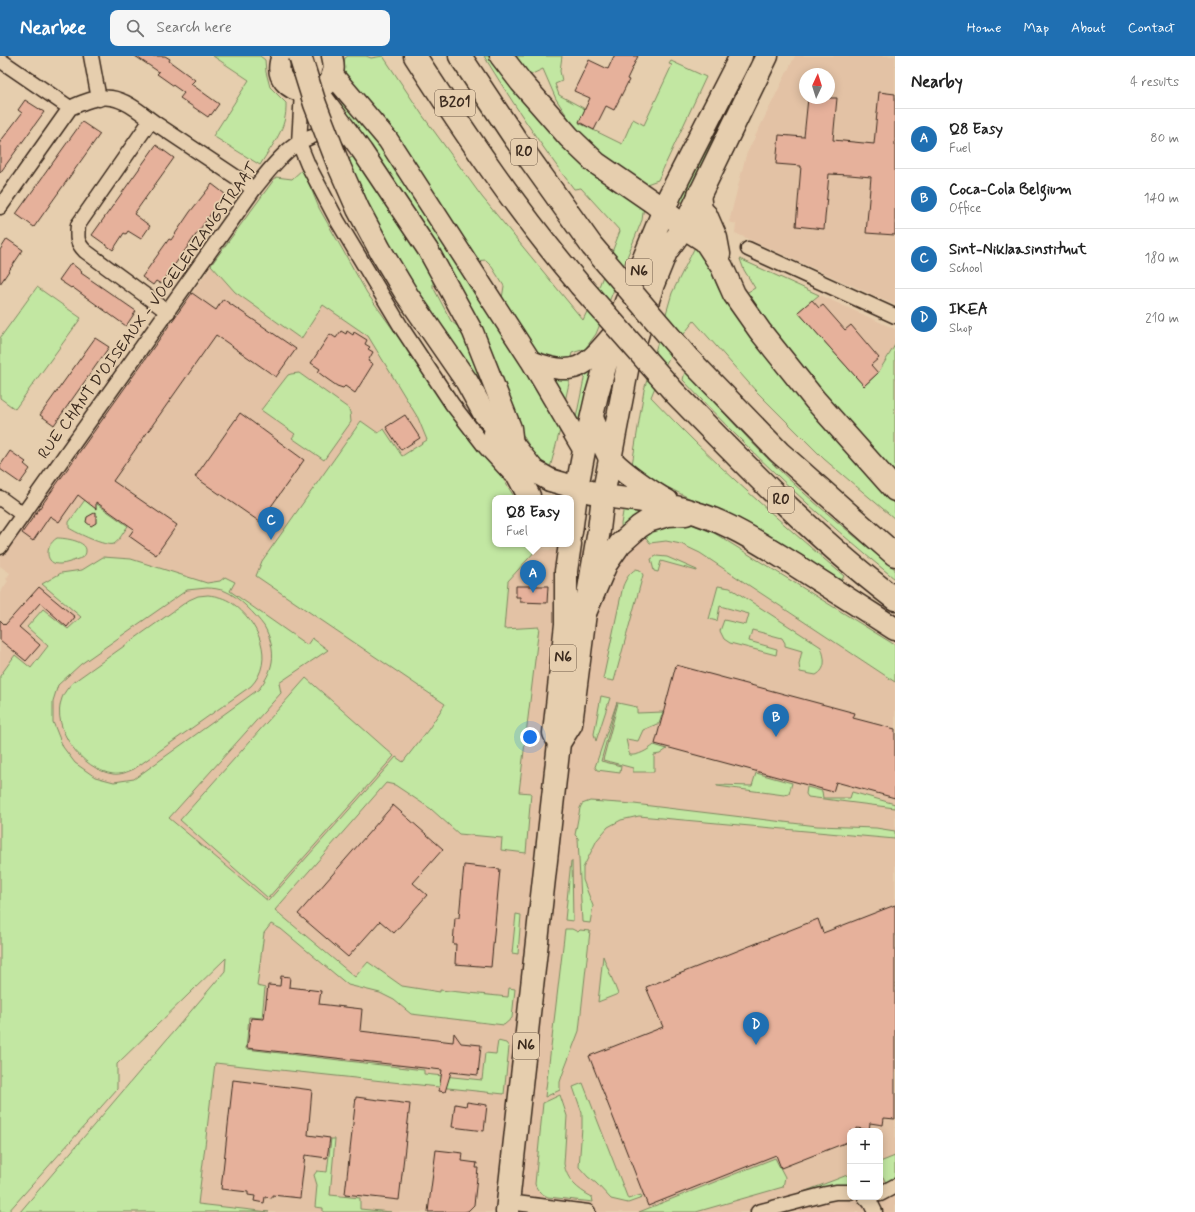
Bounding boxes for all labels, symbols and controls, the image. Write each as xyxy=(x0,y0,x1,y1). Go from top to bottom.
search box xyxy=(110,10,390,46)
text: Nearbee xyxy=(20,16,86,41)
icon: search xyxy=(124,17,146,39)
text: Search here xyxy=(156,18,232,38)
text: Home xyxy=(967,19,1001,37)
text: Map xyxy=(1023,19,1049,37)
text: About xyxy=(1071,19,1106,37)
text: Contact xyxy=(1128,19,1175,37)
north arrow xyxy=(799,68,835,104)
text: Nearby xyxy=(911,71,963,93)
text: 4 results xyxy=(1130,74,1179,91)
road number: B201 xyxy=(435,90,475,116)
text: Q8 Easy xyxy=(949,120,1003,140)
text: A xyxy=(920,130,928,147)
text: 80 m xyxy=(1150,130,1179,147)
road number: R0 xyxy=(511,139,537,165)
text: Fuel xyxy=(949,140,971,157)
street label: RUE CHANT D'OISEAUX - VOGELENZANGSTRAAT xyxy=(33,158,263,463)
text: Coca-Cola Belgium xyxy=(949,180,1072,200)
text: B xyxy=(920,190,928,207)
text: 140 m xyxy=(1144,190,1179,207)
text: Office xyxy=(949,200,981,217)
text: Sint-Niklaasinstituut xyxy=(949,240,1087,260)
text: C xyxy=(919,250,929,267)
text: 180 m xyxy=(1144,250,1179,267)
road number: N6 xyxy=(626,259,652,285)
text: School xyxy=(949,260,983,277)
text: IKEA xyxy=(949,300,988,320)
text: D xyxy=(920,310,928,327)
text: 210 m xyxy=(1145,310,1179,327)
text: Shop xyxy=(949,320,973,337)
road number: R0 xyxy=(768,487,794,513)
popup xyxy=(492,495,574,547)
text: Q8 Easy xyxy=(506,503,560,523)
pin: C xyxy=(258,507,284,540)
text: Fuel xyxy=(506,523,528,540)
pin: A xyxy=(520,560,546,593)
road number: N6 xyxy=(550,645,576,671)
pin: B xyxy=(763,704,789,737)
your location xyxy=(520,727,540,747)
pin: D xyxy=(743,1012,769,1045)
road number: N6 xyxy=(513,1033,539,1059)
map controls xyxy=(847,1128,883,1200)
button: + xyxy=(847,1128,883,1164)
button: − xyxy=(847,1164,883,1200)

